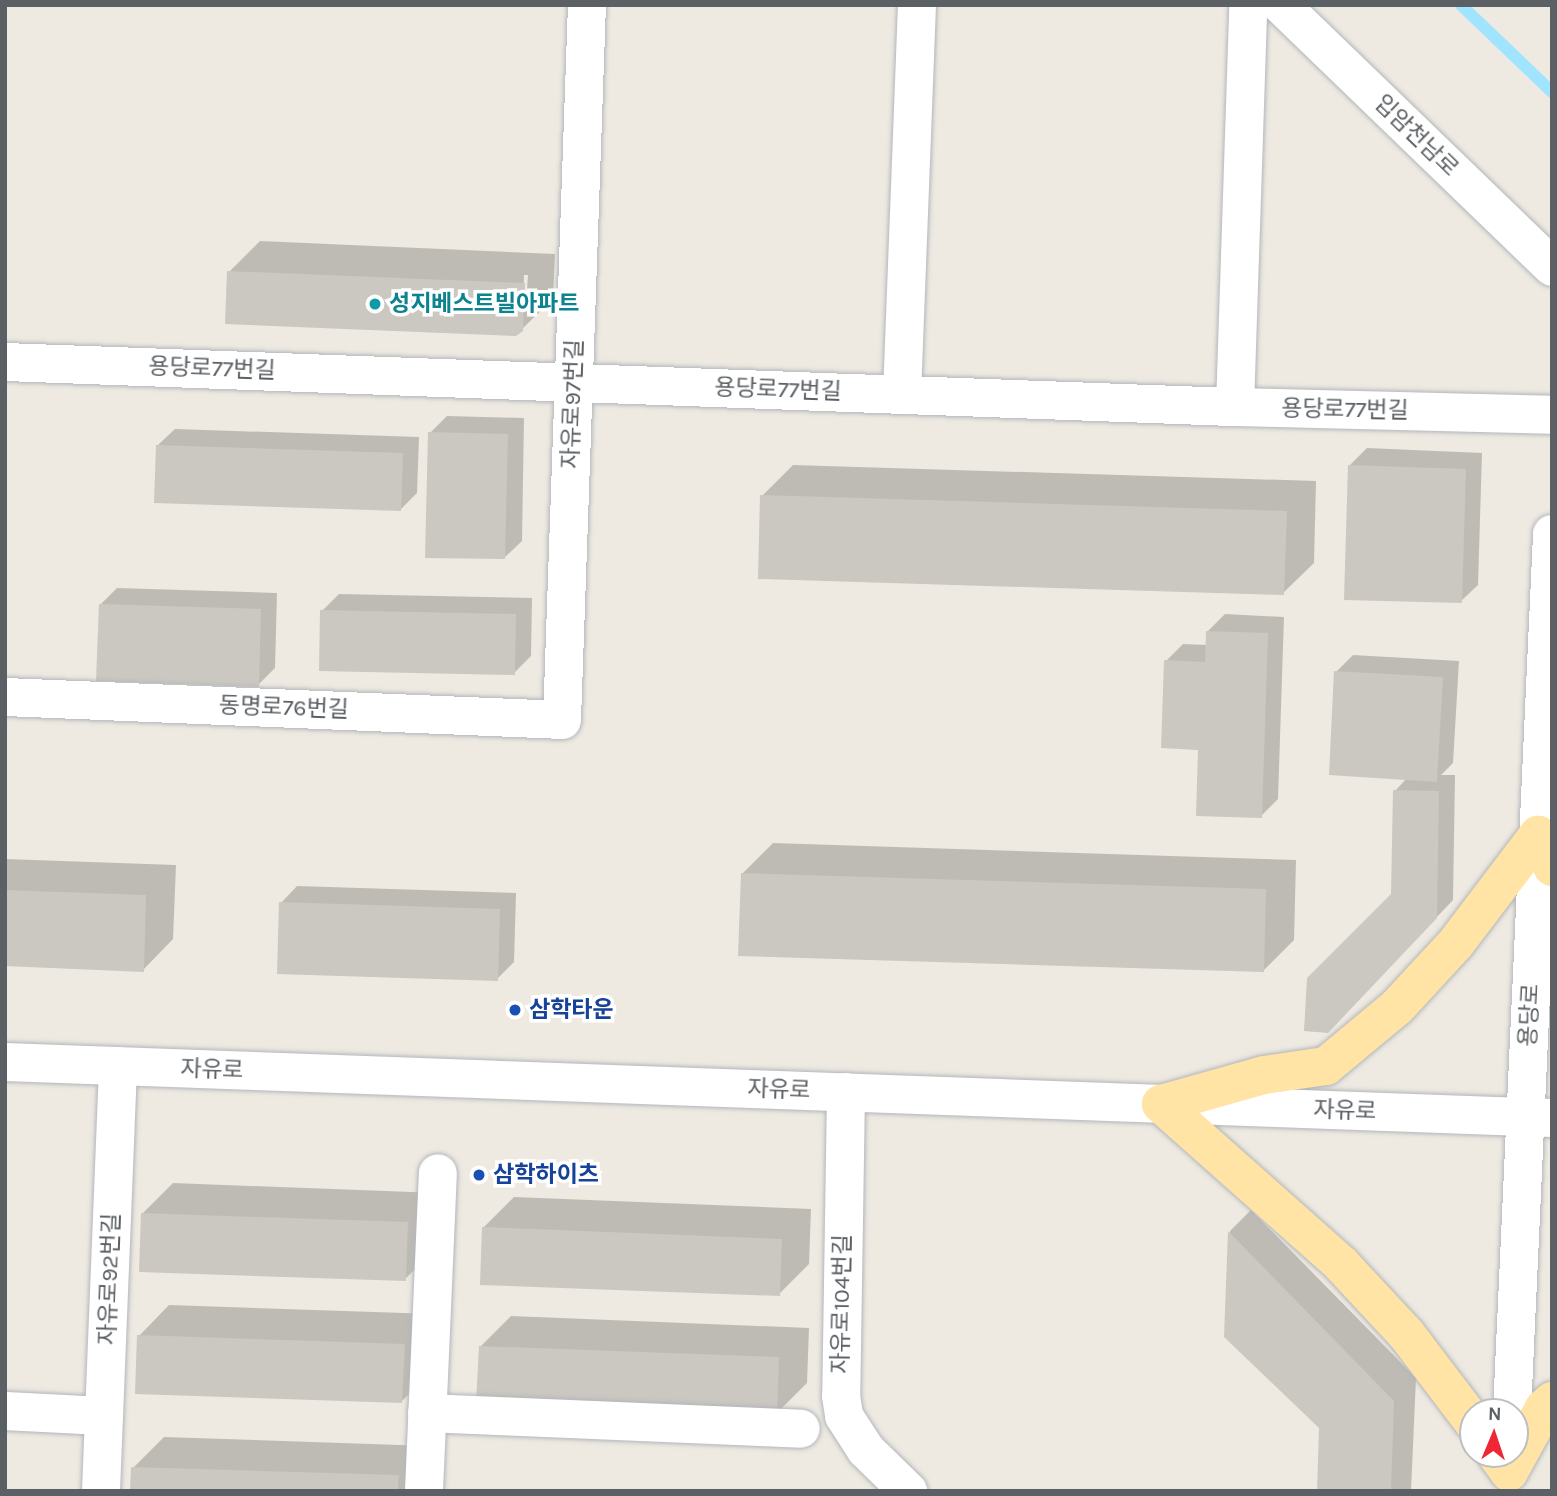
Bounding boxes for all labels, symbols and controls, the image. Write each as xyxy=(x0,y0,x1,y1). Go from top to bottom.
street label: 입암천남로 xyxy=(1368,89,1464,183)
place label: 성지베스트빌아파트 xyxy=(389,290,579,318)
marker: 성지베스트빌아파트 xyxy=(367,296,383,312)
street label: 자유로97번길 xyxy=(557,339,589,469)
street label: 용당로77번길 xyxy=(148,353,276,385)
street label: 용당로77번길 xyxy=(714,374,842,406)
street label: 용당로77번길 xyxy=(1281,395,1409,425)
street label: 동명로76번길 xyxy=(219,692,349,724)
street label: 용당로 xyxy=(1515,983,1545,1047)
place label: 삼학타운 xyxy=(529,996,614,1024)
marker: 삼학타운 xyxy=(507,1002,523,1018)
street label: 자유로 xyxy=(180,1055,244,1085)
street label: 자유로 xyxy=(747,1075,811,1105)
street label: 자유로 xyxy=(1313,1096,1377,1126)
place label: 삼학하이츠 xyxy=(493,1161,599,1189)
marker: 삼학하이츠 xyxy=(471,1167,487,1183)
street label: 자유로92번길 xyxy=(94,1212,126,1346)
street label: 자유로104번길 xyxy=(827,1234,857,1374)
north arrow xyxy=(1459,1398,1529,1468)
text: N xyxy=(1487,1403,1502,1425)

